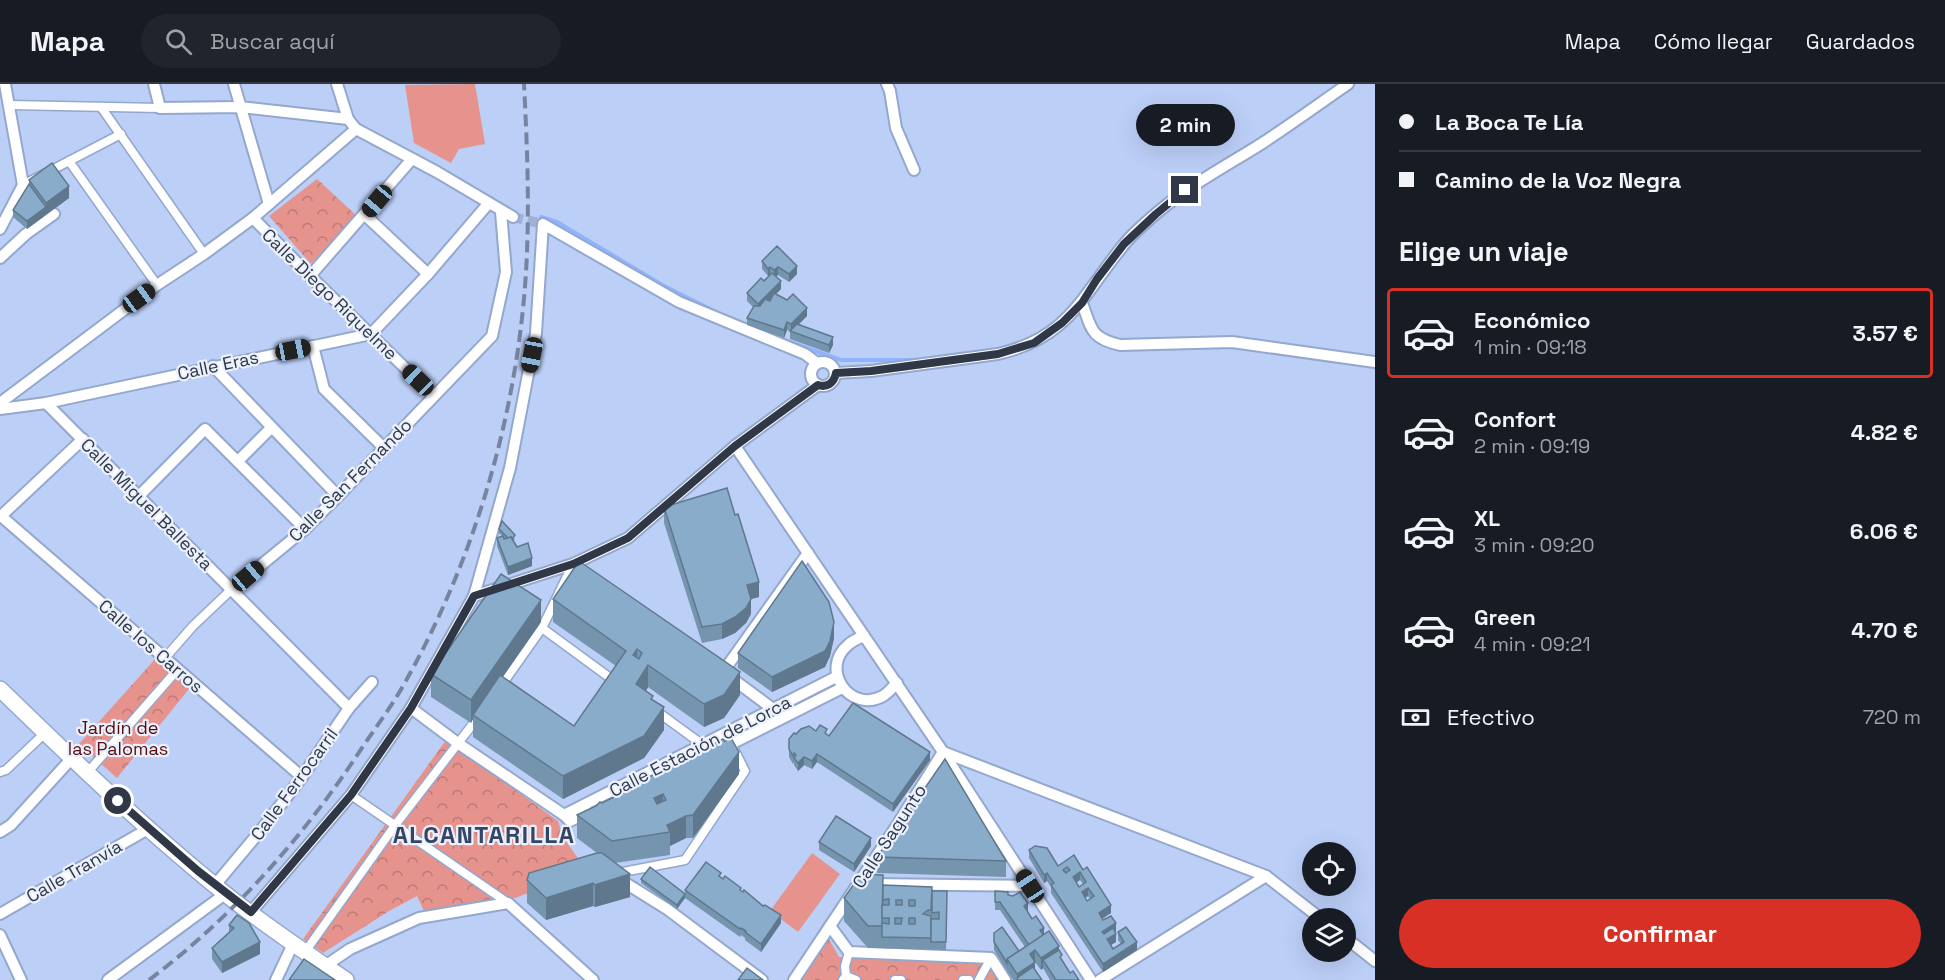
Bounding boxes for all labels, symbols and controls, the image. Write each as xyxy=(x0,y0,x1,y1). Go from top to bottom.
search box xyxy=(141,14,561,68)
text: Mapa xyxy=(30,23,105,59)
icon: search xyxy=(162,25,195,58)
text: Buscar aquí xyxy=(210,27,335,55)
text: Mapa xyxy=(1565,28,1621,55)
text: Cómo llegar xyxy=(1654,28,1773,55)
text: Guardados xyxy=(1806,28,1915,55)
callout: 2 min xyxy=(1136,103,1234,145)
text: La Boca Te Lía xyxy=(1435,108,1583,136)
text: 2 min xyxy=(1160,112,1211,138)
text: Camino de la Voz Negra xyxy=(1435,166,1681,194)
route end xyxy=(1171,176,1198,203)
car xyxy=(359,181,395,221)
street label: Calle Diego Riquelme xyxy=(257,223,403,365)
text: Elige un viaje xyxy=(1399,234,1569,269)
car xyxy=(119,280,159,316)
icon: car xyxy=(1402,306,1456,360)
text: Económico xyxy=(1474,306,1591,334)
text: 3.57 € xyxy=(1852,319,1918,347)
text: 1 min · 09:18 xyxy=(1474,334,1587,360)
car xyxy=(520,336,544,374)
car xyxy=(274,338,312,362)
street label: Calle Eras xyxy=(175,345,261,385)
car xyxy=(399,361,437,399)
icon: car xyxy=(1402,405,1456,459)
text: Confort xyxy=(1474,405,1556,433)
street label: Calle San Fernando xyxy=(283,413,417,547)
text: 4.82 € xyxy=(1851,418,1918,446)
street label: Calle Miguel Ballesta xyxy=(76,433,218,575)
text: 2 min · 09:19 xyxy=(1474,433,1590,459)
icon: car xyxy=(1402,504,1456,558)
text: XL xyxy=(1474,504,1500,532)
text: 6.06 € xyxy=(1850,517,1918,545)
text: 3 min · 09:20 xyxy=(1474,532,1595,558)
car xyxy=(228,558,268,594)
street label: Calle los Carros xyxy=(94,594,208,698)
icon: car xyxy=(1402,603,1456,657)
text: Green xyxy=(1474,603,1536,631)
text: 4.70 € xyxy=(1851,616,1918,644)
text: 4 min · 09:21 xyxy=(1474,631,1591,657)
street label: Calle Estación de Lorca xyxy=(605,690,795,802)
icon: cash xyxy=(1399,701,1432,734)
text: Efectivo xyxy=(1447,703,1535,731)
text: 720 m xyxy=(1863,704,1921,730)
park label: Jardín de las Palomas xyxy=(68,716,168,760)
street label: Calle Ferrocarril xyxy=(245,723,343,845)
street label: Calle Sagunto xyxy=(847,780,931,892)
route start xyxy=(104,787,131,814)
district label: ALCANTARILLA xyxy=(393,819,575,850)
street label: Calle Tranvía xyxy=(22,834,126,908)
map controls xyxy=(1302,842,1356,962)
button: locate xyxy=(1302,842,1356,896)
car xyxy=(1013,866,1047,906)
button: Confirmar xyxy=(1399,899,1921,968)
button: layers xyxy=(1302,908,1356,962)

